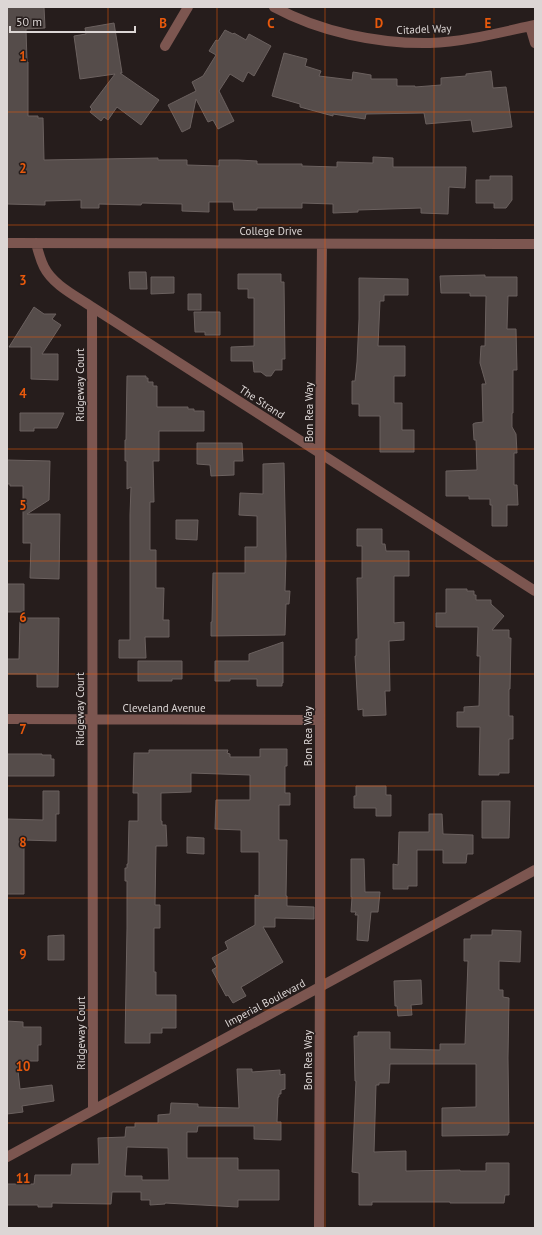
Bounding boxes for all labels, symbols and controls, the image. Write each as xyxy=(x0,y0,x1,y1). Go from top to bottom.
scale bar xyxy=(10,8,135,34)
text: 50 m xyxy=(16,14,42,29)
text: B xyxy=(159,15,167,32)
text: C xyxy=(267,15,275,32)
text: D xyxy=(375,15,383,32)
text: E xyxy=(485,15,492,32)
street label: Citadel Way xyxy=(396,21,453,37)
text: 1 xyxy=(19,48,27,65)
text: 2 xyxy=(19,160,27,177)
street label: College Drive xyxy=(240,224,303,238)
text: 3 xyxy=(19,272,27,289)
street label: Ridgeway Court xyxy=(73,348,87,422)
street label: Bon Rea Way xyxy=(302,381,316,442)
street label: The Strand xyxy=(237,382,287,422)
text: 4 xyxy=(19,385,27,402)
text: 5 xyxy=(19,497,27,514)
text: 6 xyxy=(19,609,27,626)
street label: Ridgeway Court xyxy=(73,672,87,746)
street label: Cleveland Avenue xyxy=(122,701,206,715)
street label: Bon Rea Way xyxy=(301,705,315,766)
text: 7 xyxy=(19,721,27,738)
text: 8 xyxy=(19,834,27,851)
text: 9 xyxy=(19,946,27,963)
street label: Imperial Boulevard xyxy=(222,976,308,1030)
street label: Ridgeway Court xyxy=(74,996,88,1070)
street label: Bon Rea Way xyxy=(301,1029,315,1090)
text: 10 xyxy=(16,1058,30,1075)
text: 11 xyxy=(16,1170,30,1187)

